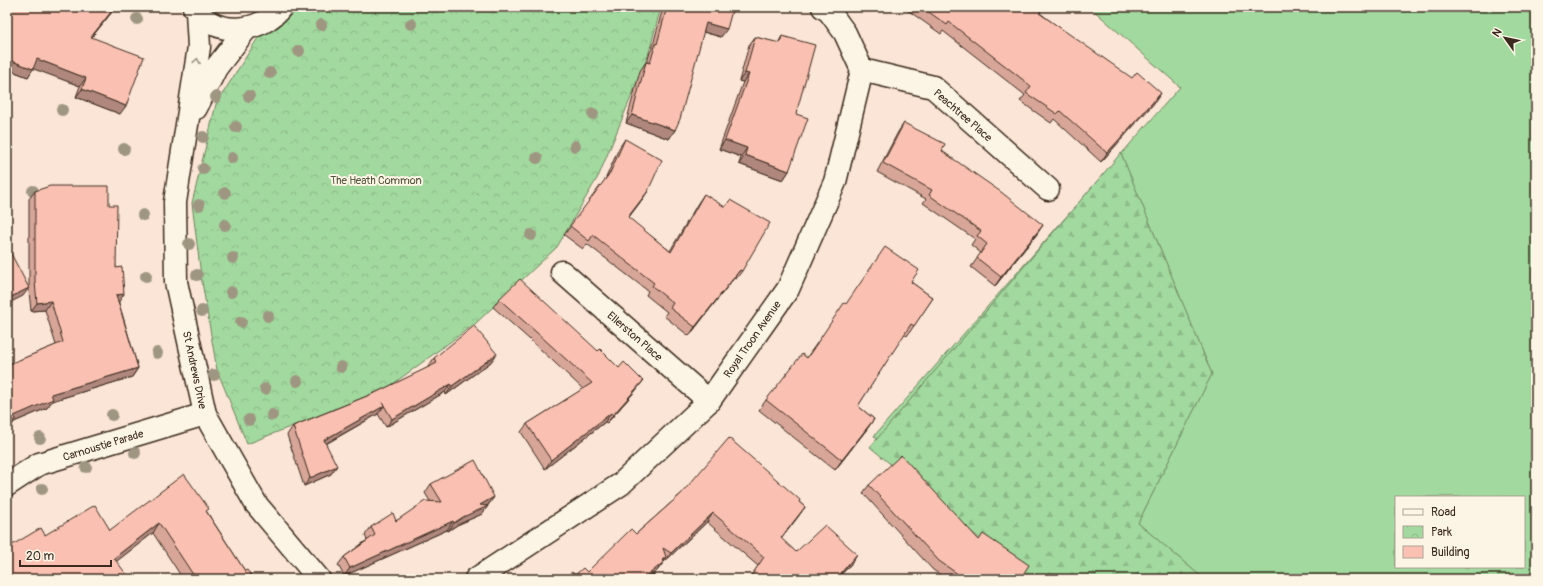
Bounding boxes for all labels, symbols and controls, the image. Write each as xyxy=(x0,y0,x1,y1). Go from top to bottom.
north arrow xyxy=(1485,18,1525,58)
text: N xyxy=(1490,26,1505,39)
one-way arrow xyxy=(192,58,201,64)
street label: Peachtree Place xyxy=(931,86,995,145)
park label: The Heath Common xyxy=(330,174,422,187)
street label: Royal Troon Avenue xyxy=(721,298,784,380)
street label: Ellerston Place xyxy=(604,309,665,364)
street label: St Andrews Drive xyxy=(180,330,209,411)
street label: Carnoustie Parade xyxy=(61,427,146,464)
legend xyxy=(1395,496,1525,568)
text: Road xyxy=(1431,505,1456,520)
text: Park xyxy=(1431,525,1452,540)
scale bar xyxy=(20,542,111,568)
text: Building xyxy=(1431,545,1470,560)
text: 20 m xyxy=(26,549,55,564)

